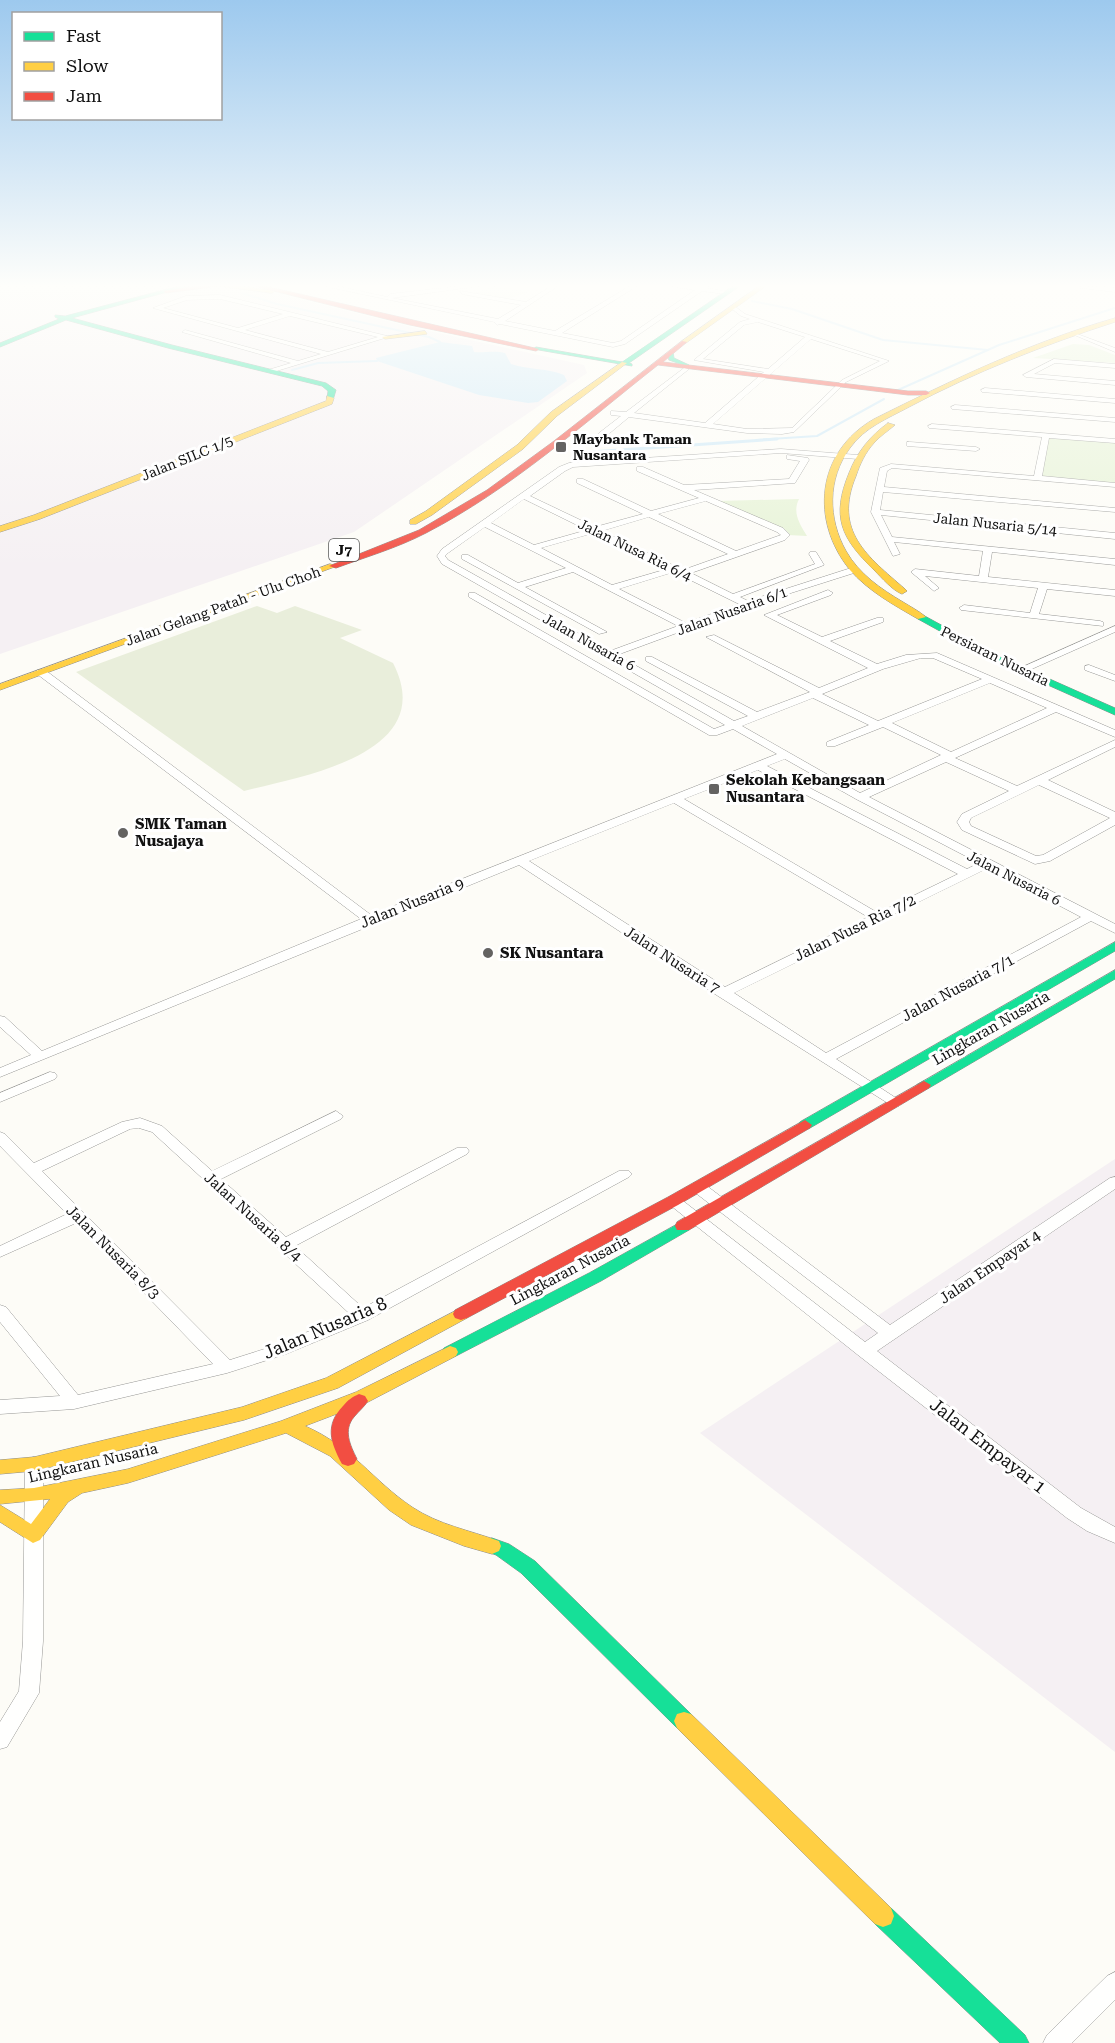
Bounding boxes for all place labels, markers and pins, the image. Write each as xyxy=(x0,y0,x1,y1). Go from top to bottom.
place label: Maybank Taman Nusantara xyxy=(573,431,692,463)
marker: Maybank Taman Nusantara xyxy=(554,440,568,454)
place label: Sekolah Kebangsaan Nusantara xyxy=(726,771,885,806)
marker: Sekolah Kebangsaan Nusantara xyxy=(707,782,721,796)
place label: SMK Taman Nusajaya xyxy=(135,815,227,850)
marker: SMK Taman Nusajaya xyxy=(116,826,130,840)
place label: SK Nusantara xyxy=(500,944,604,962)
marker: SK Nusantara xyxy=(481,946,495,960)

